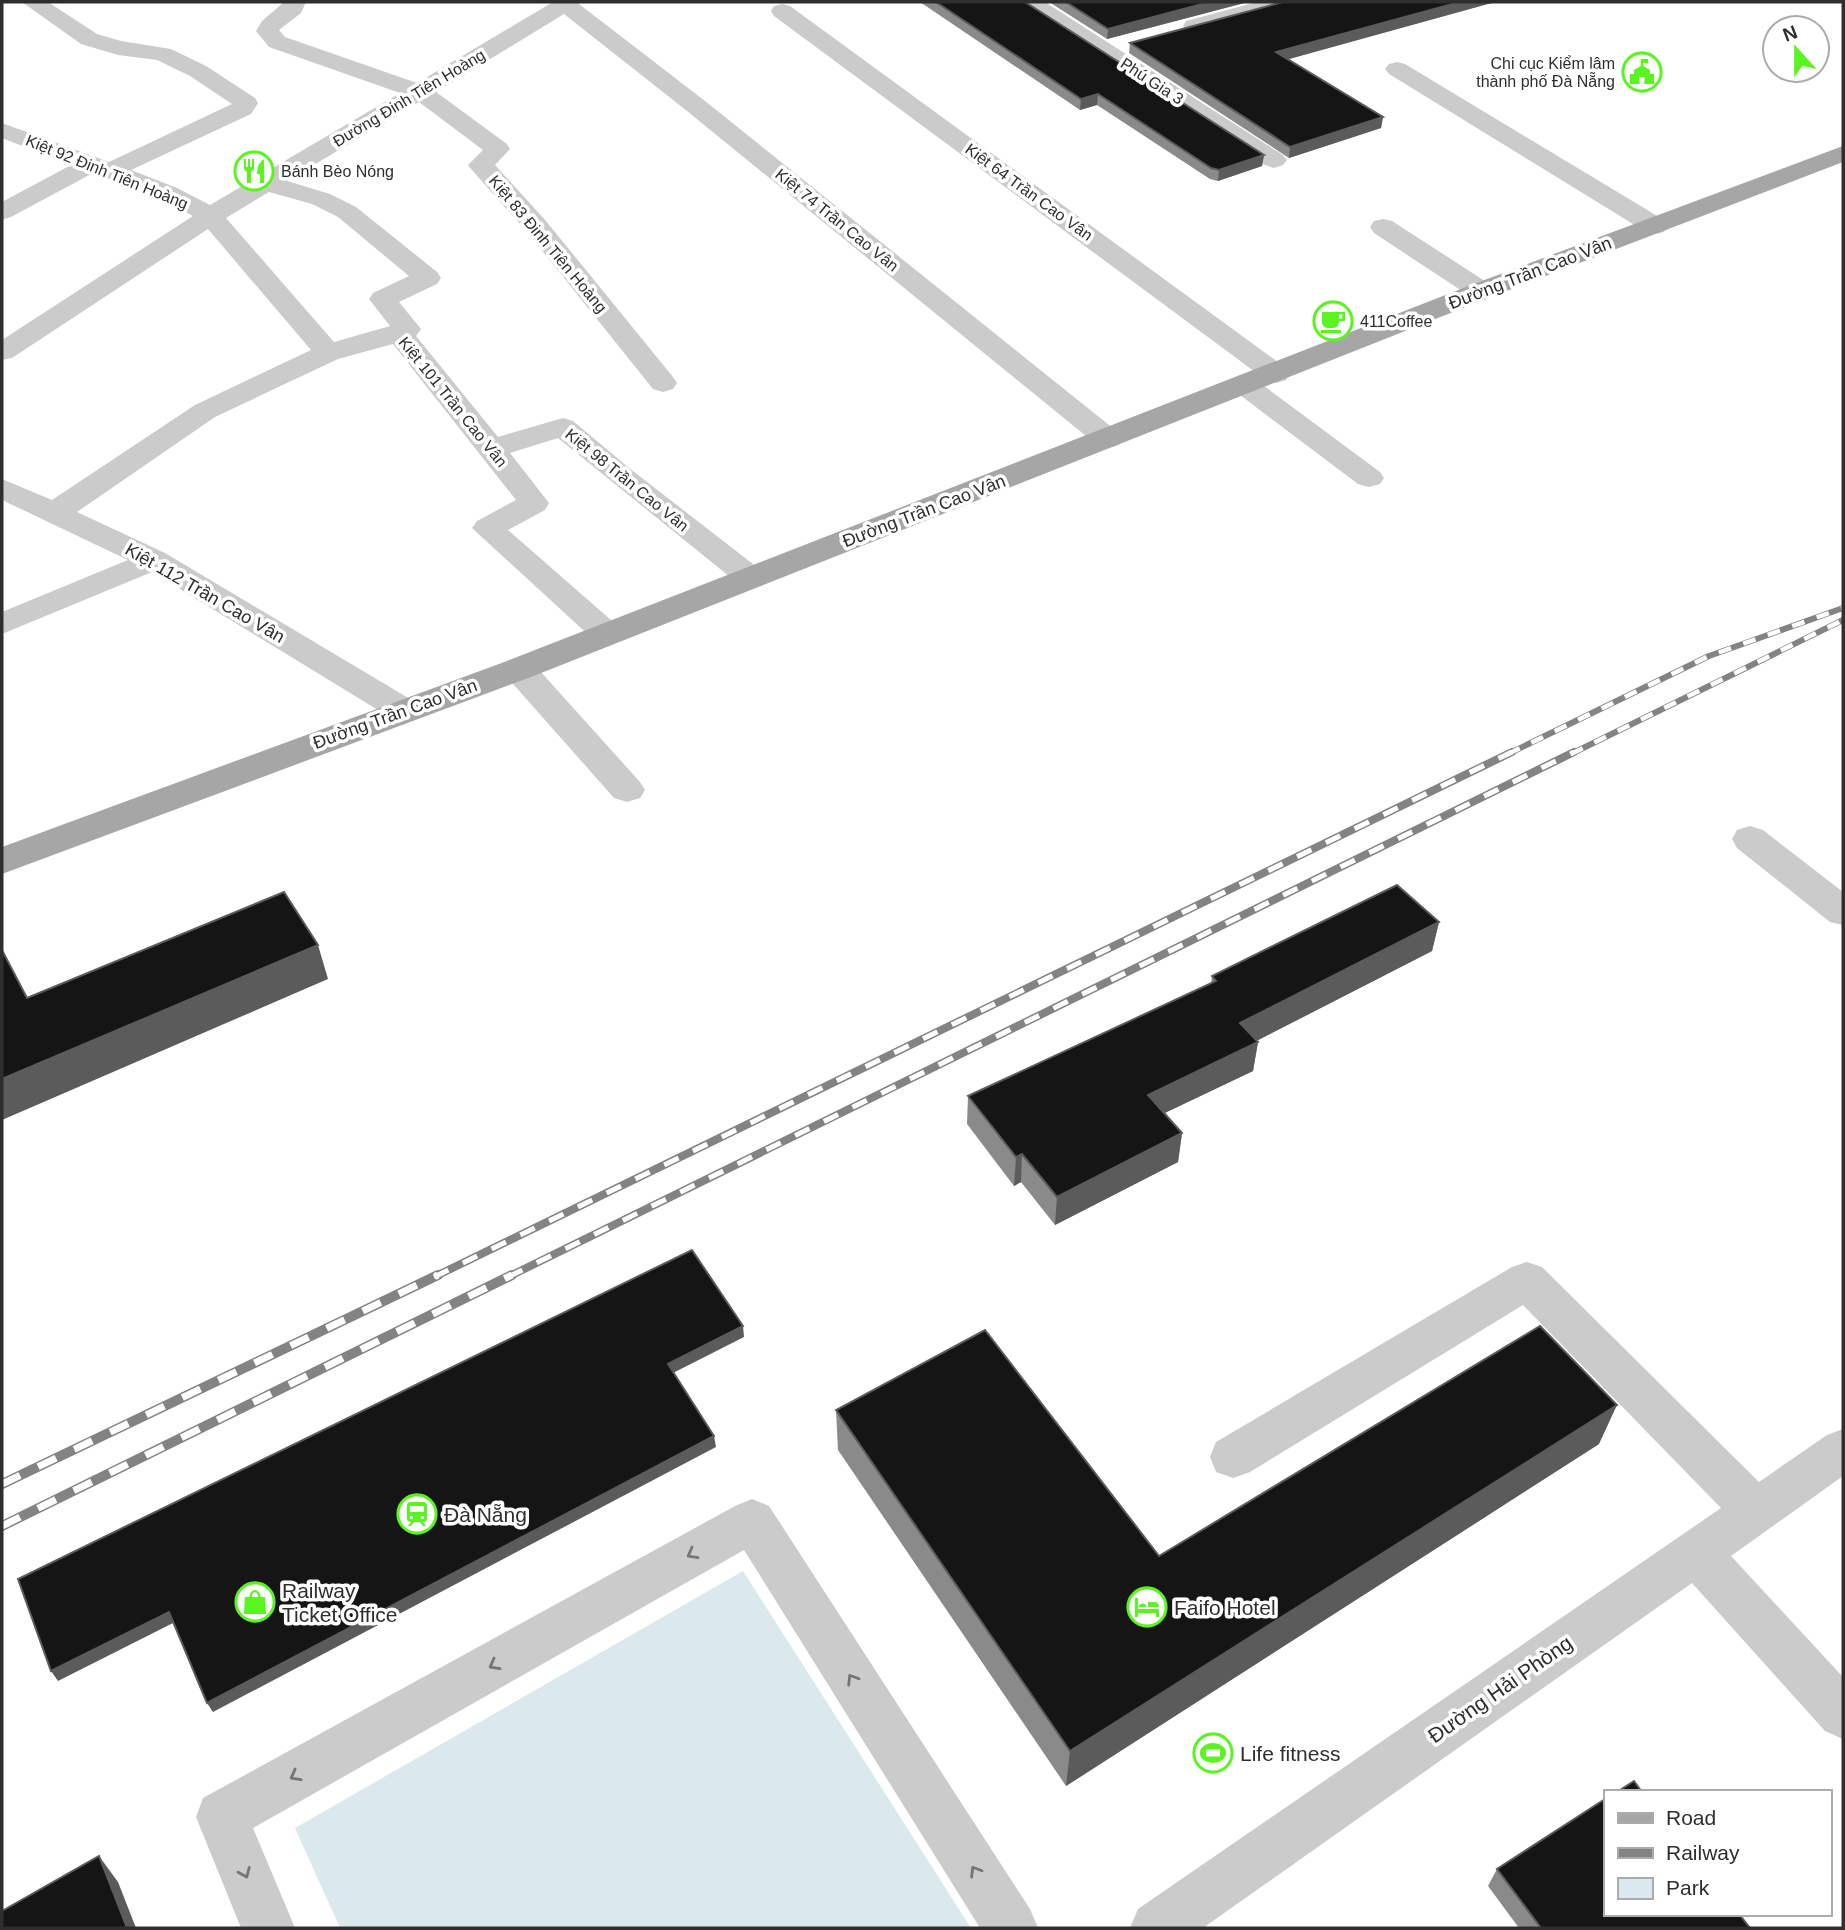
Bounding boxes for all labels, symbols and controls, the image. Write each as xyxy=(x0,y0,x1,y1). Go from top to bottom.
north arrow xyxy=(1761,14,1831,84)
text: N xyxy=(1780,21,1800,46)
street label: Đường Đinh Tiên Hoàng xyxy=(330,46,488,150)
public building icon: Chi cục Kiểm lâm thành phố Đà Nẵng xyxy=(1621,51,1663,93)
street label: Phú Gia 3 xyxy=(1118,54,1187,108)
place label: Chi cục Kiểm lâm thành phố Đà Nẵng xyxy=(1476,55,1615,90)
street label: Kiệt 92 Đinh Tiên Hoàng xyxy=(23,132,191,212)
street label: Kiệt 64 Trần Cao Vân xyxy=(962,140,1096,244)
restaurant icon: Bánh Bèo Nóng xyxy=(233,150,275,192)
place label: Bánh Bèo Nóng xyxy=(281,163,394,180)
street label: Kiệt 74 Trần Cao Vân xyxy=(772,165,902,275)
street label: Kiệt 83 Đinh Tiên Hoàng xyxy=(486,172,610,316)
street label: Đường Trần Cao Vân xyxy=(1446,233,1614,313)
cafe icon: 411Coffee xyxy=(1312,300,1354,342)
place label: 411Coffee xyxy=(1360,313,1432,330)
street label: Kiệt 101 Trần Cao Vân xyxy=(395,334,511,470)
street label: Kiệt 98 Trần Cao Vân xyxy=(562,425,692,535)
street label: Đường Trần Cao Vân xyxy=(840,471,1008,551)
street label: Kiệt 112 Trần Cao Vân xyxy=(122,539,288,647)
street label: Đường Trần Cao Vân xyxy=(310,675,480,753)
station icon: Đà Nẵng xyxy=(396,1493,438,1535)
place label: Đà Nẵng xyxy=(444,1503,527,1526)
one-way arrow xyxy=(687,1546,700,1560)
place label: Railway Ticket Office xyxy=(282,1579,398,1626)
shop icon: Railway Ticket Office xyxy=(234,1581,276,1623)
hotel icon: Faifo Hotel xyxy=(1126,1586,1168,1628)
place label: Faifo Hotel xyxy=(1174,1596,1276,1619)
street label: Đường Hải Phòng xyxy=(1424,1631,1576,1747)
one-way arrow xyxy=(488,1657,501,1670)
one-way arrow xyxy=(848,1673,861,1686)
sports icon: Life fitness xyxy=(1192,1732,1234,1774)
place label: Life fitness xyxy=(1240,1742,1340,1765)
one-way arrow xyxy=(290,1768,302,1781)
legend xyxy=(1604,1790,1831,1916)
text: Road xyxy=(1666,1806,1716,1829)
text: Railway xyxy=(1666,1841,1740,1864)
one-way arrow xyxy=(970,1865,983,1878)
one-way arrow xyxy=(237,1866,251,1878)
text: Park xyxy=(1666,1876,1710,1899)

